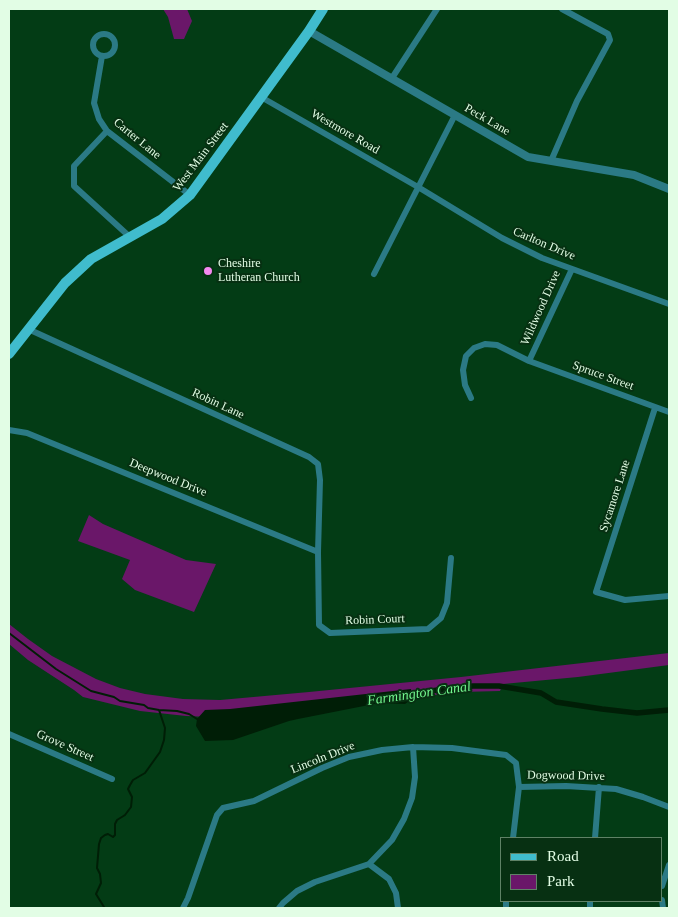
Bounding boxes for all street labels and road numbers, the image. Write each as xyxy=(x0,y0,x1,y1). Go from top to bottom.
street label: Peck Lane xyxy=(462,101,512,139)
street label: Westmore Road xyxy=(308,107,382,157)
street label: Carter Lane xyxy=(110,115,164,163)
street label: West Main Street xyxy=(170,120,232,194)
street label: Carlton Drive xyxy=(511,224,577,264)
street label: Wildwood Drive xyxy=(518,268,564,348)
street label: Spruce Street xyxy=(570,358,636,394)
street label: Robin Lane xyxy=(189,386,247,422)
street label: Deepwood Drive xyxy=(127,456,209,500)
street label: Sycamore Lane xyxy=(597,458,633,534)
street label: Robin Court xyxy=(345,612,405,628)
street label: Grove Street xyxy=(34,727,96,765)
street label: Lincoln Drive xyxy=(289,739,357,777)
street label: Dogwood Drive xyxy=(527,768,605,784)

